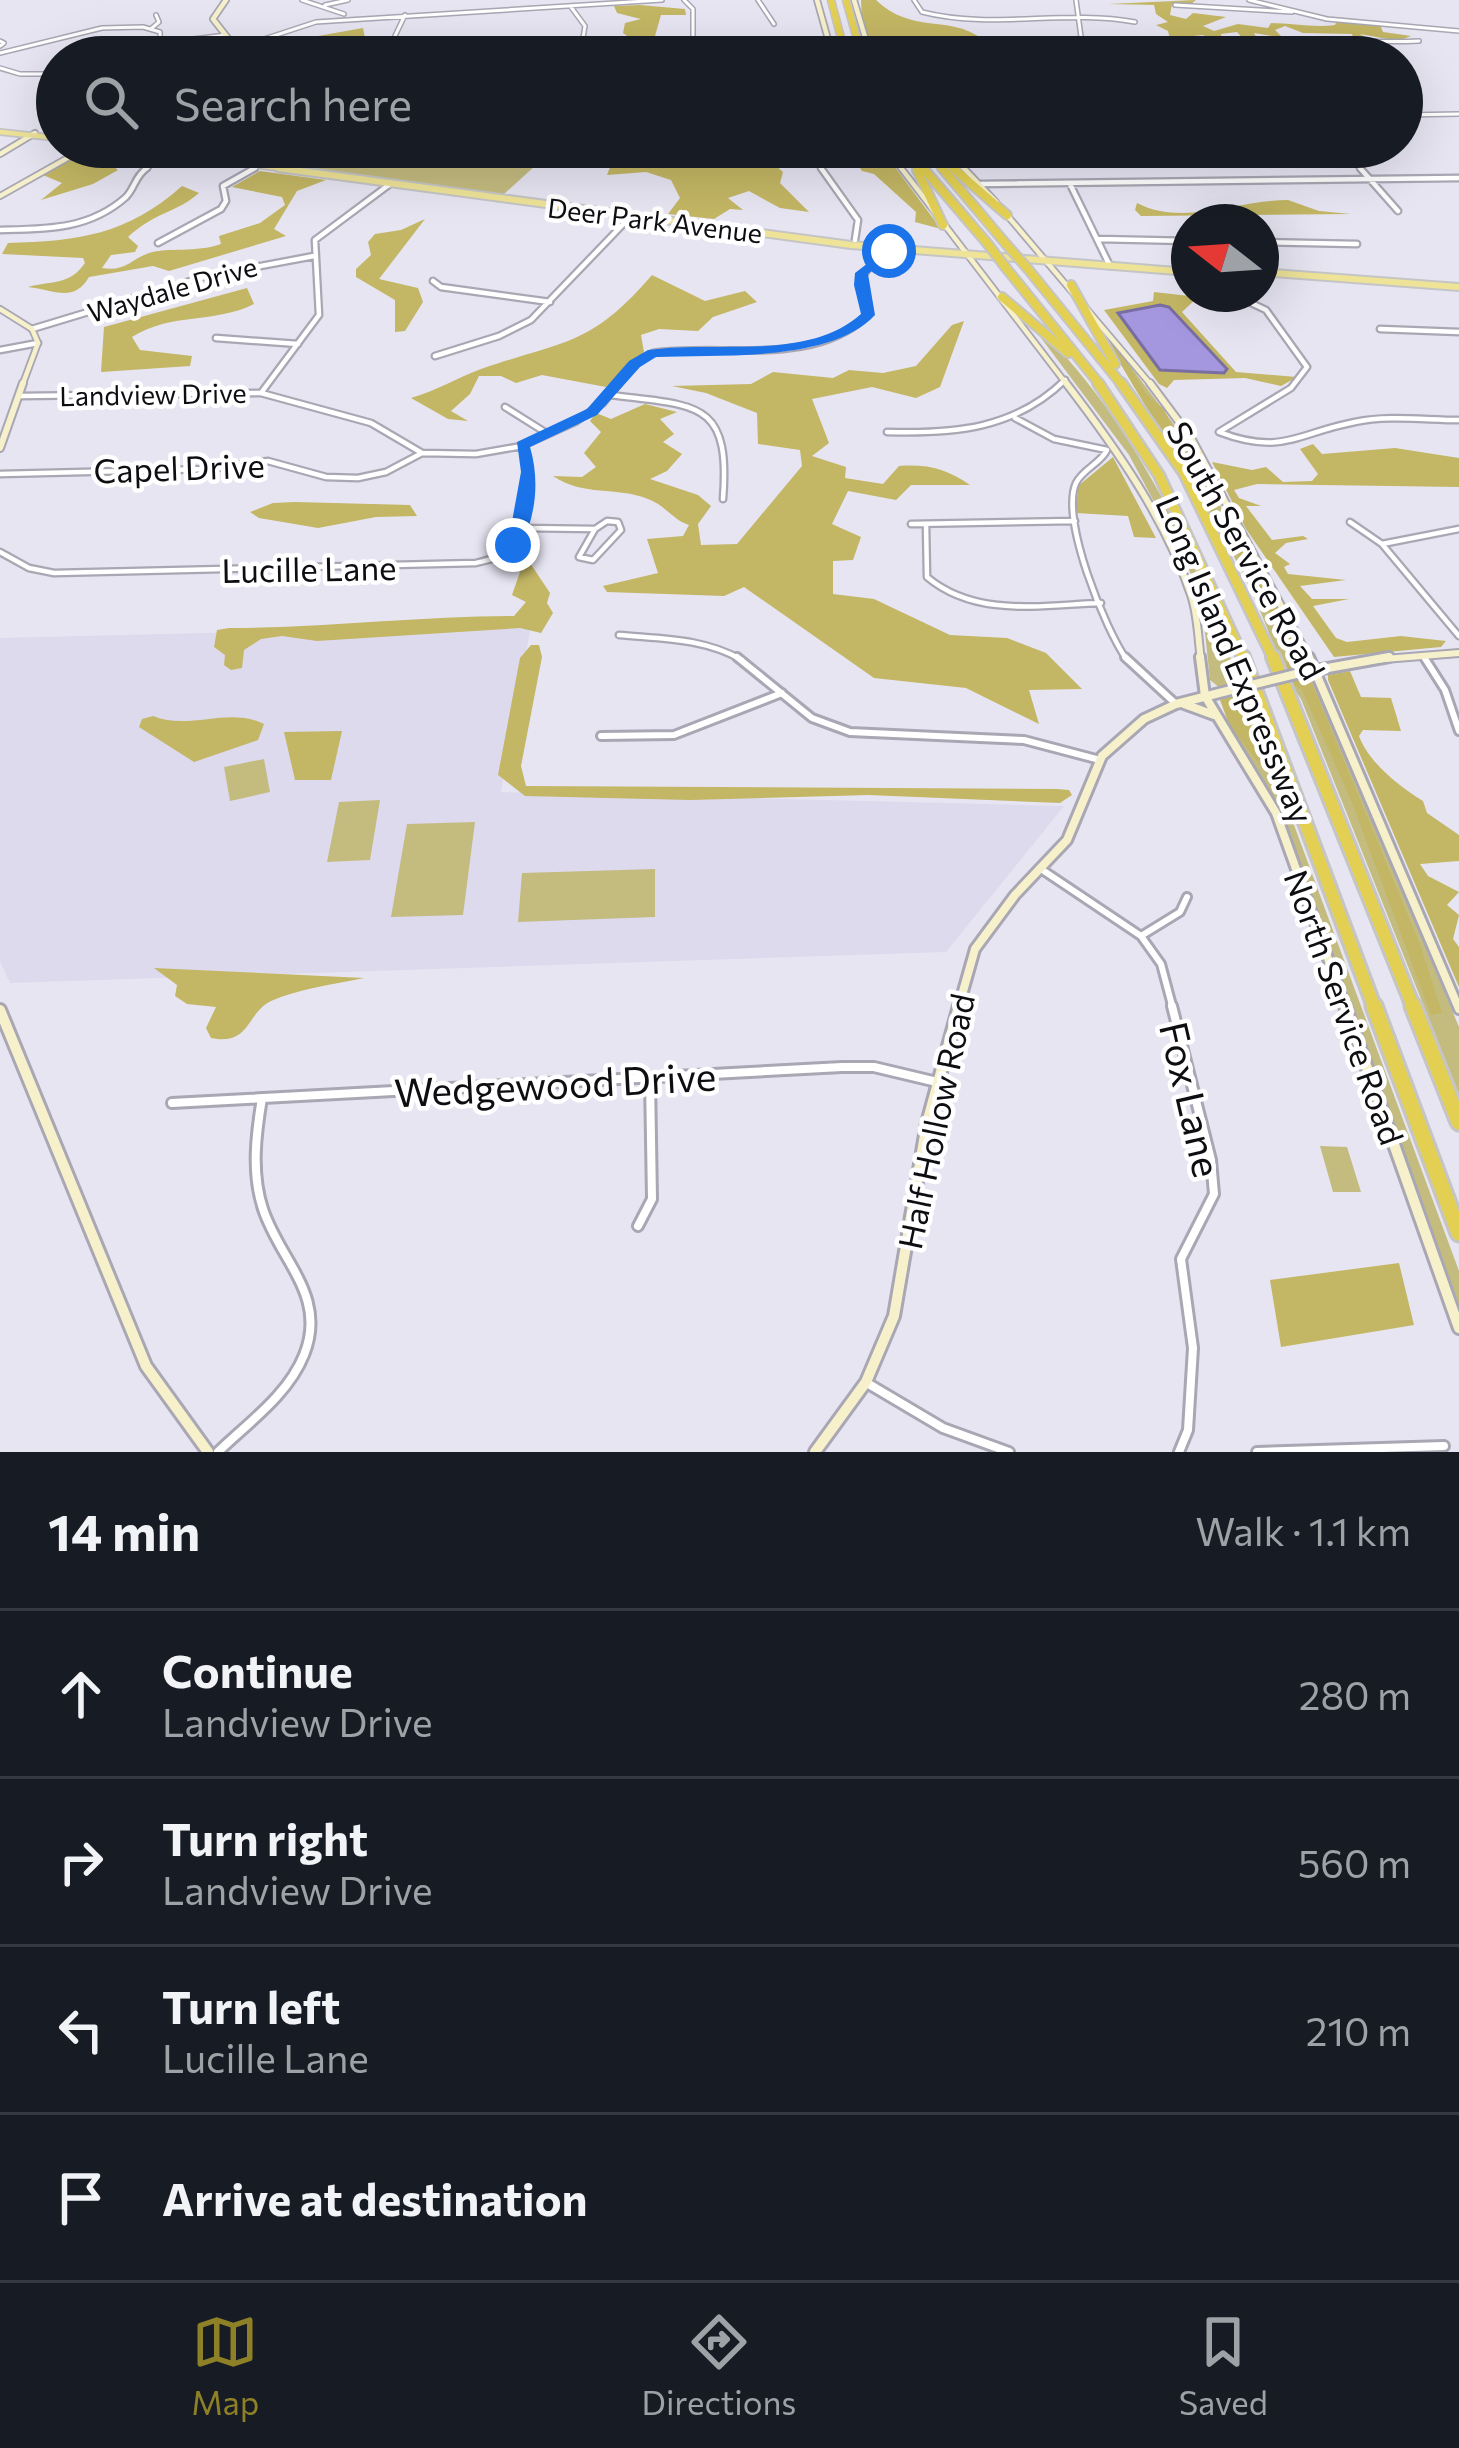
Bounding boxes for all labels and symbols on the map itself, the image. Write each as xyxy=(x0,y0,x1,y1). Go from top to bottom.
street label: Deer Park Avenue xyxy=(546,190,764,250)
north arrow xyxy=(1171,204,1279,312)
route start xyxy=(862,224,916,278)
street label: Waydale Drive xyxy=(83,249,261,329)
street label: Landview Drive xyxy=(59,376,247,412)
street label: South Service Road xyxy=(1159,414,1335,686)
street label: Capel Drive xyxy=(93,444,265,490)
street label: Long Island Expressway xyxy=(1148,489,1324,829)
route end xyxy=(486,518,540,572)
street label: Lucille Lane xyxy=(221,546,397,590)
street label: North Service Road xyxy=(1276,864,1414,1150)
street label: Half Hollow Road xyxy=(888,990,982,1252)
street label: Fox Lane xyxy=(1151,1017,1233,1181)
street label: Wedgewood Drive xyxy=(393,1051,717,1115)

